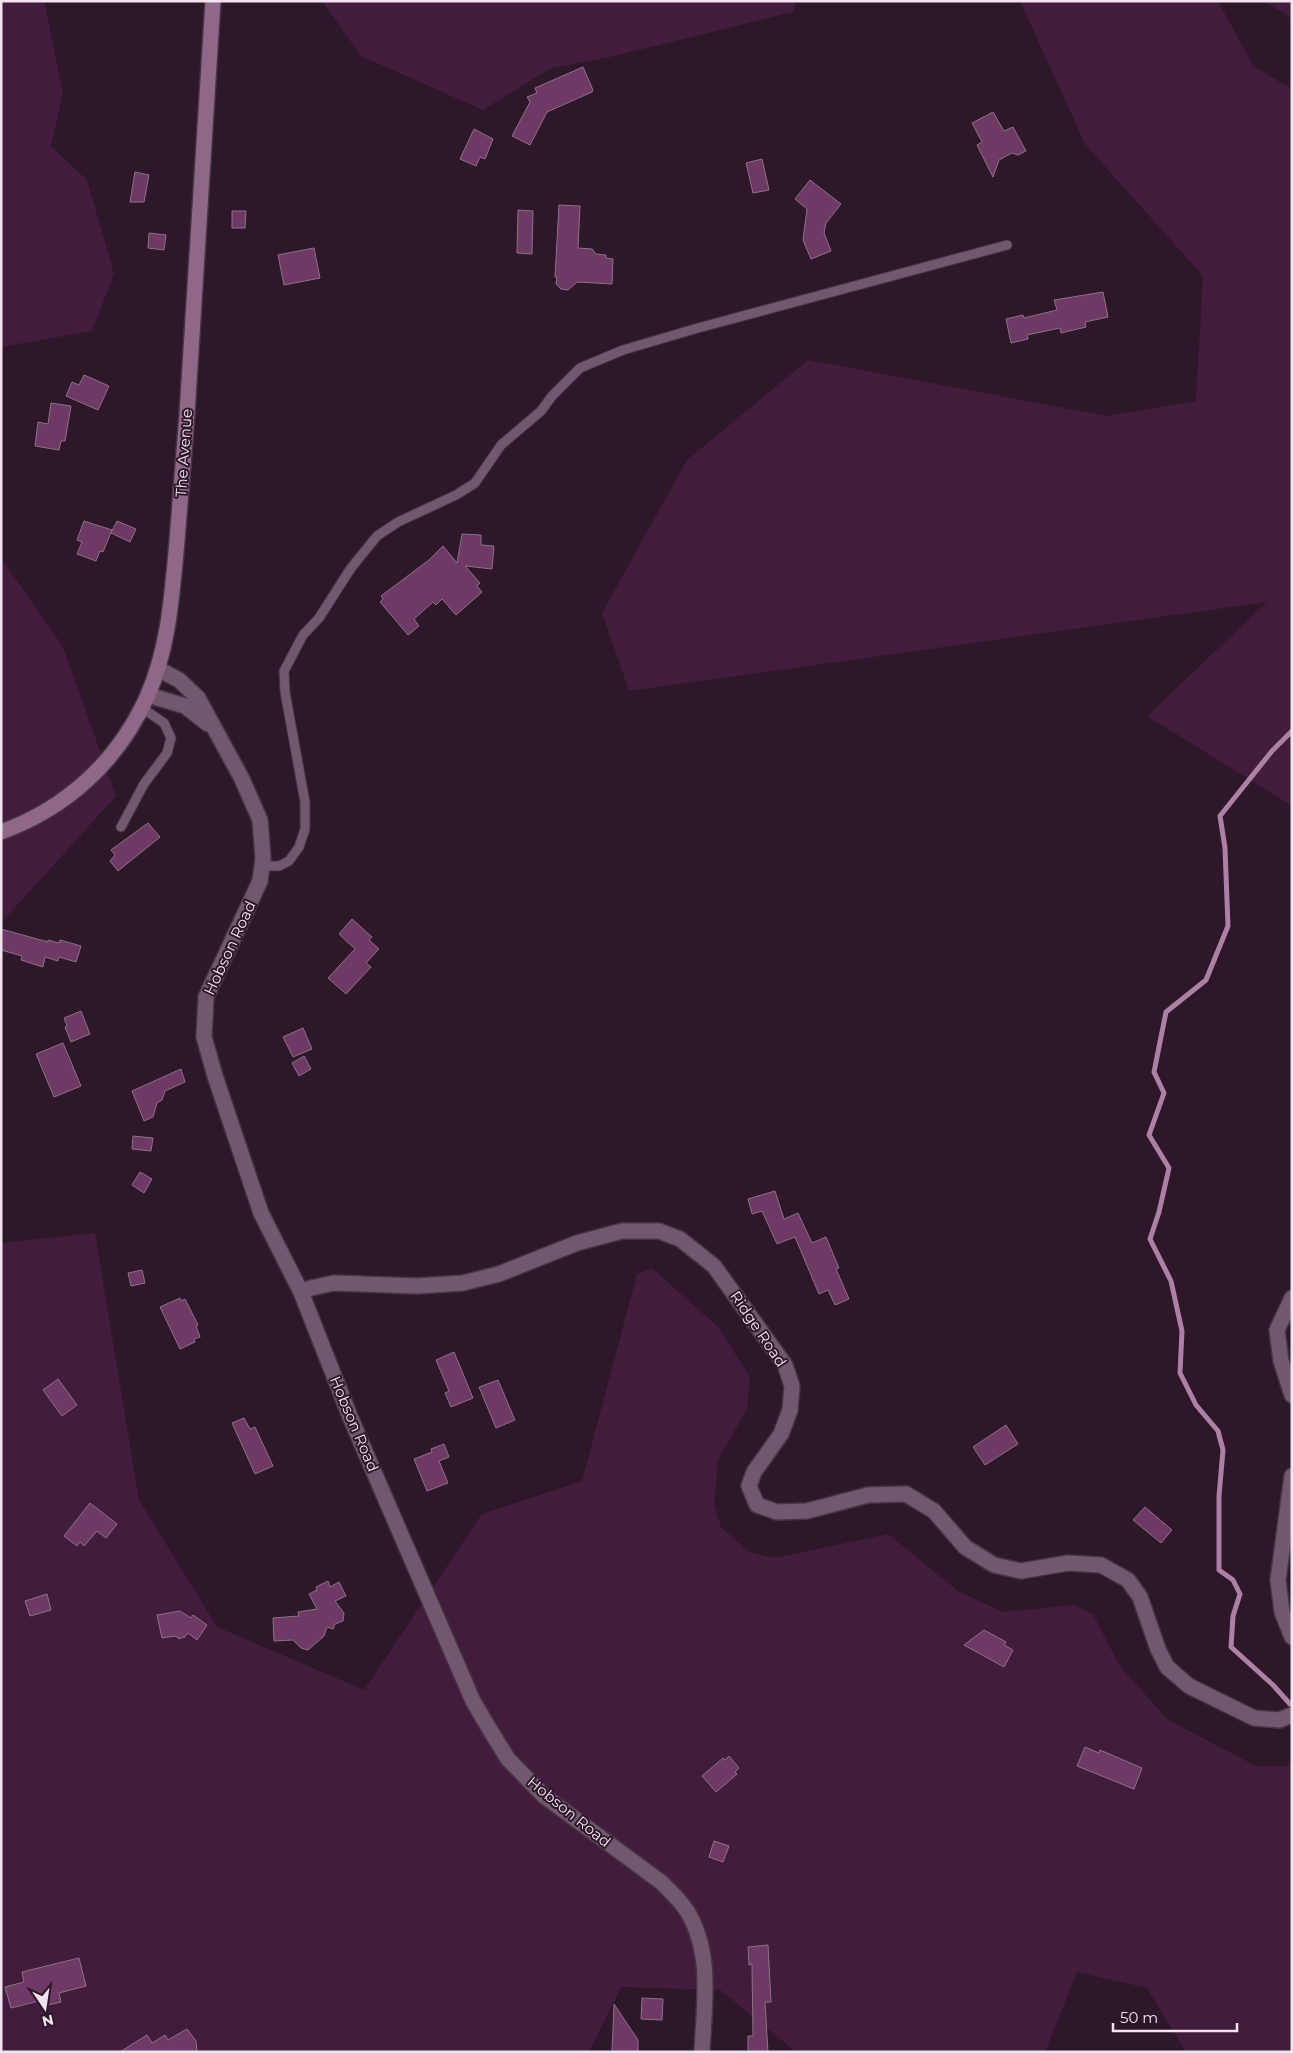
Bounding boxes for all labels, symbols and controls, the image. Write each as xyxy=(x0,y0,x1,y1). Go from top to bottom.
street label: The Avenue xyxy=(171,408,196,498)
street label: Hobson Road xyxy=(199,898,260,998)
street label: Ridge Road xyxy=(726,1287,791,1370)
street label: Hobson Road xyxy=(326,1373,383,1474)
street label: Hobson Road xyxy=(524,1772,615,1851)
north arrow xyxy=(20,1983,70,2033)
scale bar xyxy=(1113,2000,1237,2032)
text: 50 m xyxy=(1120,2008,1158,2027)
text: N xyxy=(40,2011,55,2031)

